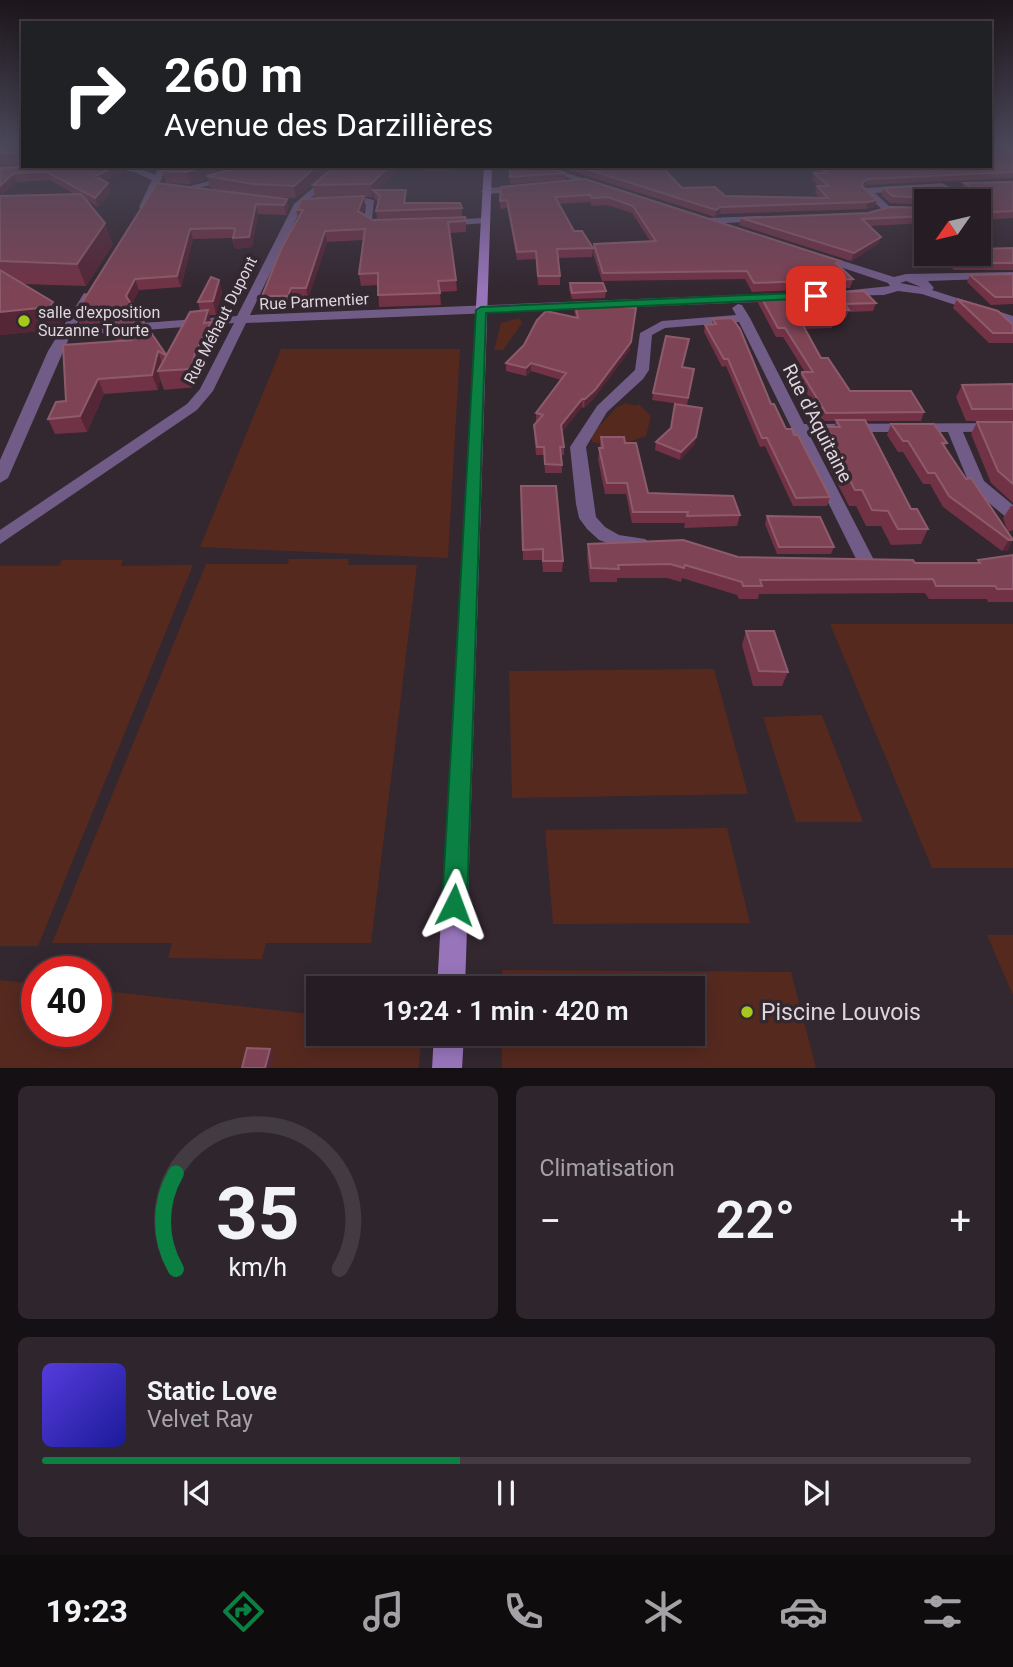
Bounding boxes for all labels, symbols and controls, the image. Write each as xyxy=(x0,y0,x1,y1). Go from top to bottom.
text: 260 m xyxy=(164,47,303,104)
icon: right xyxy=(49,49,140,140)
text: Avenue des Darzillières xyxy=(164,106,493,144)
north arrow xyxy=(914,189,990,266)
map controls xyxy=(914,189,991,266)
street label: Rue Méhaut Dupont xyxy=(180,253,261,387)
pin xyxy=(786,266,846,326)
icon: arrive xyxy=(797,277,835,315)
street label: Rue Parmentier xyxy=(259,289,370,314)
place label: salle d'exposition Suzanne Tourte xyxy=(38,303,160,340)
marker: salle d'exposition Suzanne Tourte xyxy=(16,313,32,329)
street label: Rue d'Aquitaine xyxy=(778,360,857,486)
position arrow xyxy=(417,868,491,942)
speed limit sign: 40 xyxy=(21,956,112,1047)
text: 19:24 · 1 min · 420 m xyxy=(382,996,629,1026)
place label: Piscine Louvois xyxy=(761,999,921,1026)
marker: Piscine Louvois xyxy=(739,1004,755,1020)
text: Climatisation xyxy=(540,1155,675,1182)
text: 35 xyxy=(216,1171,300,1257)
text: 22° xyxy=(716,1190,795,1251)
text: − xyxy=(540,1199,561,1243)
text: + xyxy=(949,1199,971,1243)
text: km/h xyxy=(228,1252,287,1281)
text: Static Love xyxy=(147,1376,277,1406)
text: Velvet Ray xyxy=(147,1406,253,1433)
icon: previous xyxy=(178,1474,216,1512)
icon: pause xyxy=(487,1474,525,1512)
icon: next xyxy=(797,1474,835,1512)
icon: directions xyxy=(219,1587,268,1636)
icon: music xyxy=(359,1587,408,1636)
icon: phone xyxy=(499,1587,548,1636)
icon: climate xyxy=(639,1587,688,1636)
icon: car xyxy=(779,1587,828,1636)
icon: filters xyxy=(918,1587,967,1636)
text: 19:23 xyxy=(45,1592,128,1630)

